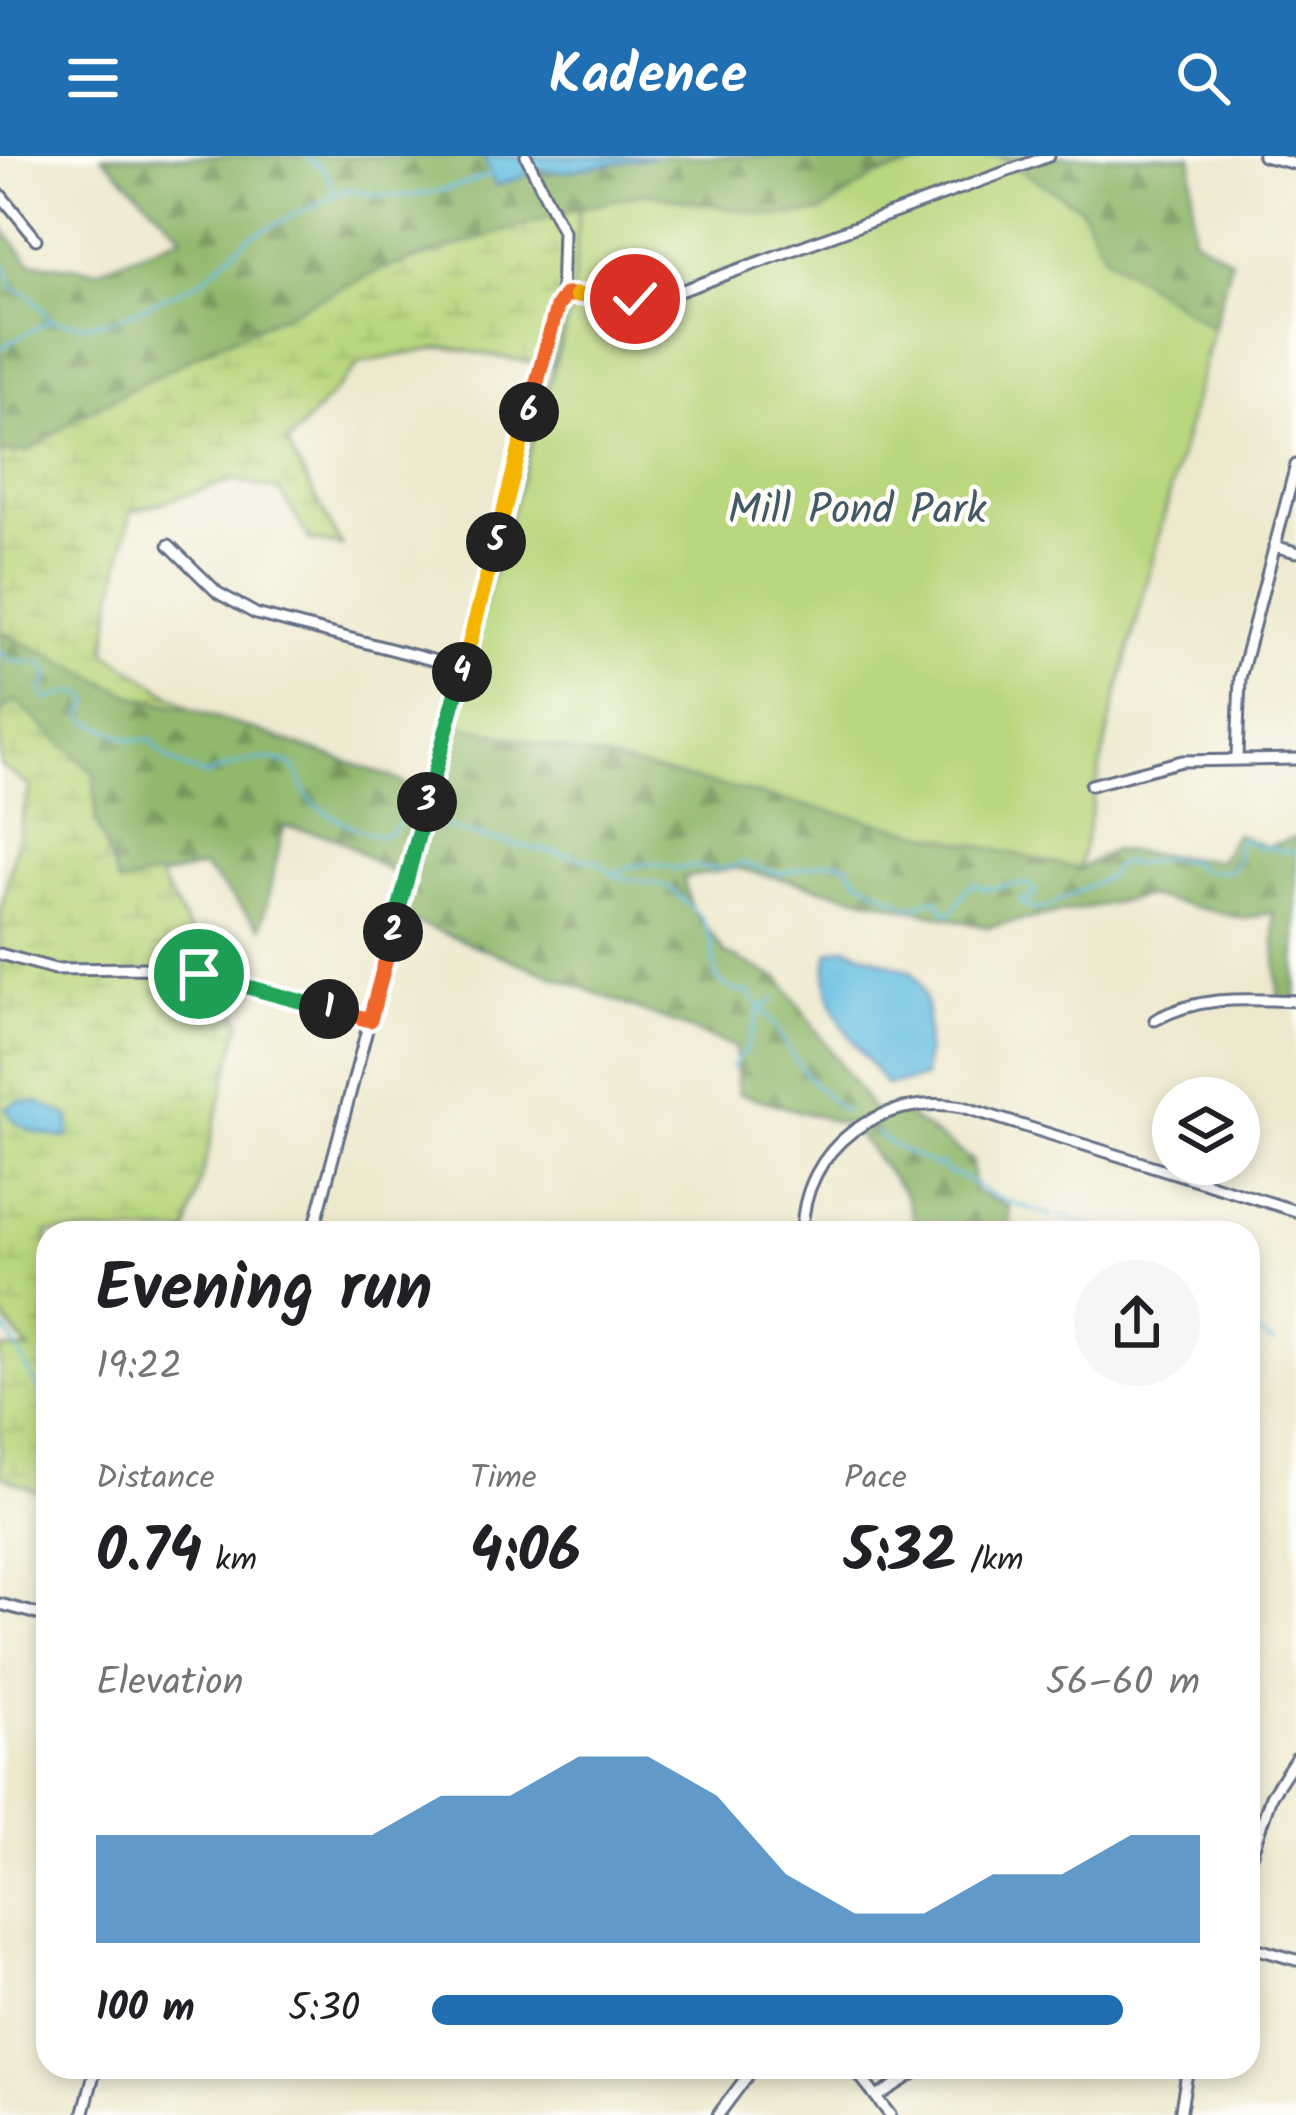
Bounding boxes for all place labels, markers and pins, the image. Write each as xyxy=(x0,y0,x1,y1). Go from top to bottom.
pin xyxy=(584,248,686,350)
pin: 6 xyxy=(499,382,559,442)
pin: 5 xyxy=(466,512,526,572)
pin: 4 xyxy=(432,642,492,702)
pin: 3 xyxy=(397,772,457,832)
pin: 2 xyxy=(363,902,423,962)
pin xyxy=(148,923,250,1025)
pin: 1 xyxy=(299,979,359,1039)

